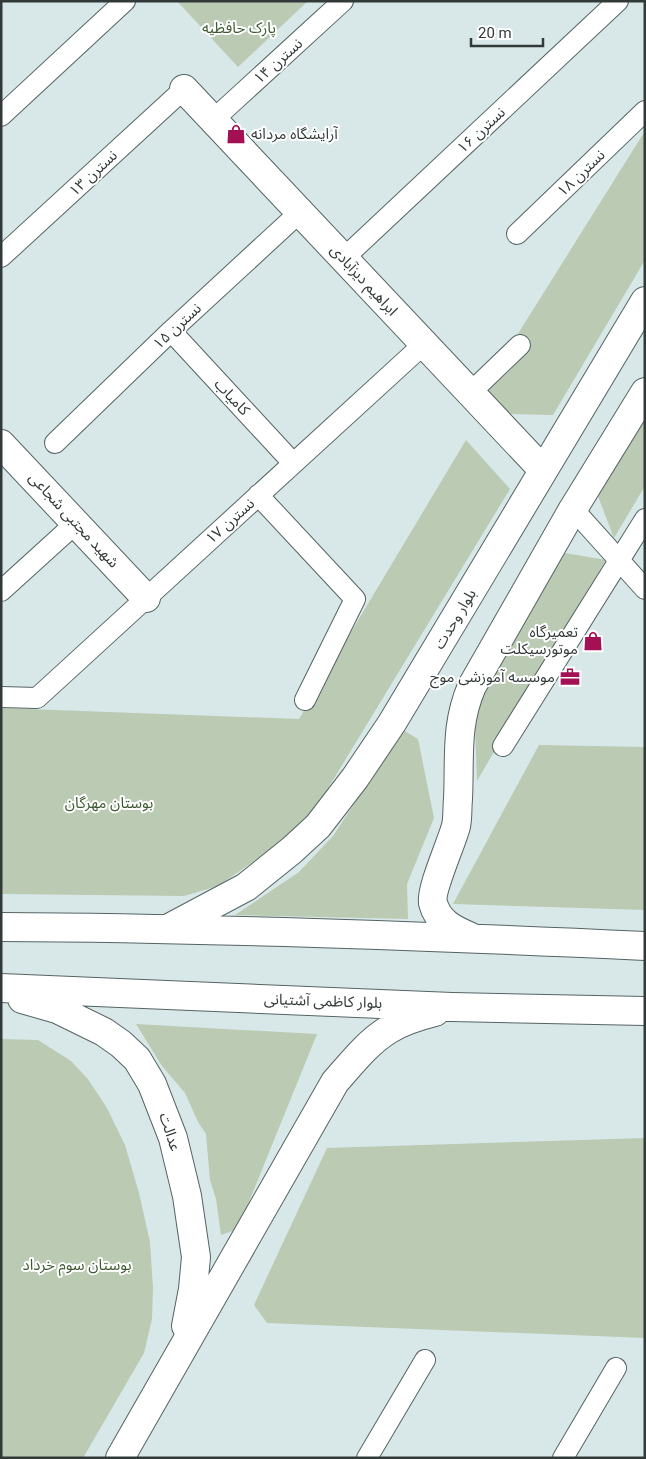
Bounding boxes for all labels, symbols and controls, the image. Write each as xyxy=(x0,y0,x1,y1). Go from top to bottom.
scale bar xyxy=(471,15,544,47)
park label: پارک حافظیه xyxy=(202,19,276,38)
text: 20 m xyxy=(478,24,512,42)
street label: نسترن ۱۴ xyxy=(250,34,306,88)
street label: نسترن ۱۶ xyxy=(453,103,509,157)
shop icon: آرایشگاه مردانه xyxy=(225,123,247,145)
place label: آرایشگاه مردانه xyxy=(251,125,338,143)
street label: نسترن ۱۳ xyxy=(65,146,121,200)
street label: نسترن ۱۸ xyxy=(553,146,609,200)
street label: ابراهیم دیزآبادی xyxy=(325,241,402,321)
street label: نسترن ۱۵ xyxy=(149,299,205,353)
street label: کامیاب xyxy=(211,375,254,420)
street label: شهید مجتبی شجاعی xyxy=(25,469,123,572)
street label: نسترن ۱۷ xyxy=(202,494,258,548)
street label: بلوار وحدت xyxy=(430,586,480,652)
place label: تعمیرگاه موتورسیکلت xyxy=(501,623,578,658)
shop icon: تعمیرگاه موتورسیکلت xyxy=(582,630,604,652)
office icon: موسسه آموزشی موج xyxy=(559,666,581,688)
place label: موسسه آموزشی موج xyxy=(430,668,555,689)
park label: بوستان مهرگان xyxy=(65,794,153,812)
street label: بلوار کاظمی آشتیانی xyxy=(263,990,383,1012)
street label: عدالت xyxy=(155,1110,185,1154)
park label: بوستان سوم خرداد xyxy=(23,1256,131,1276)

